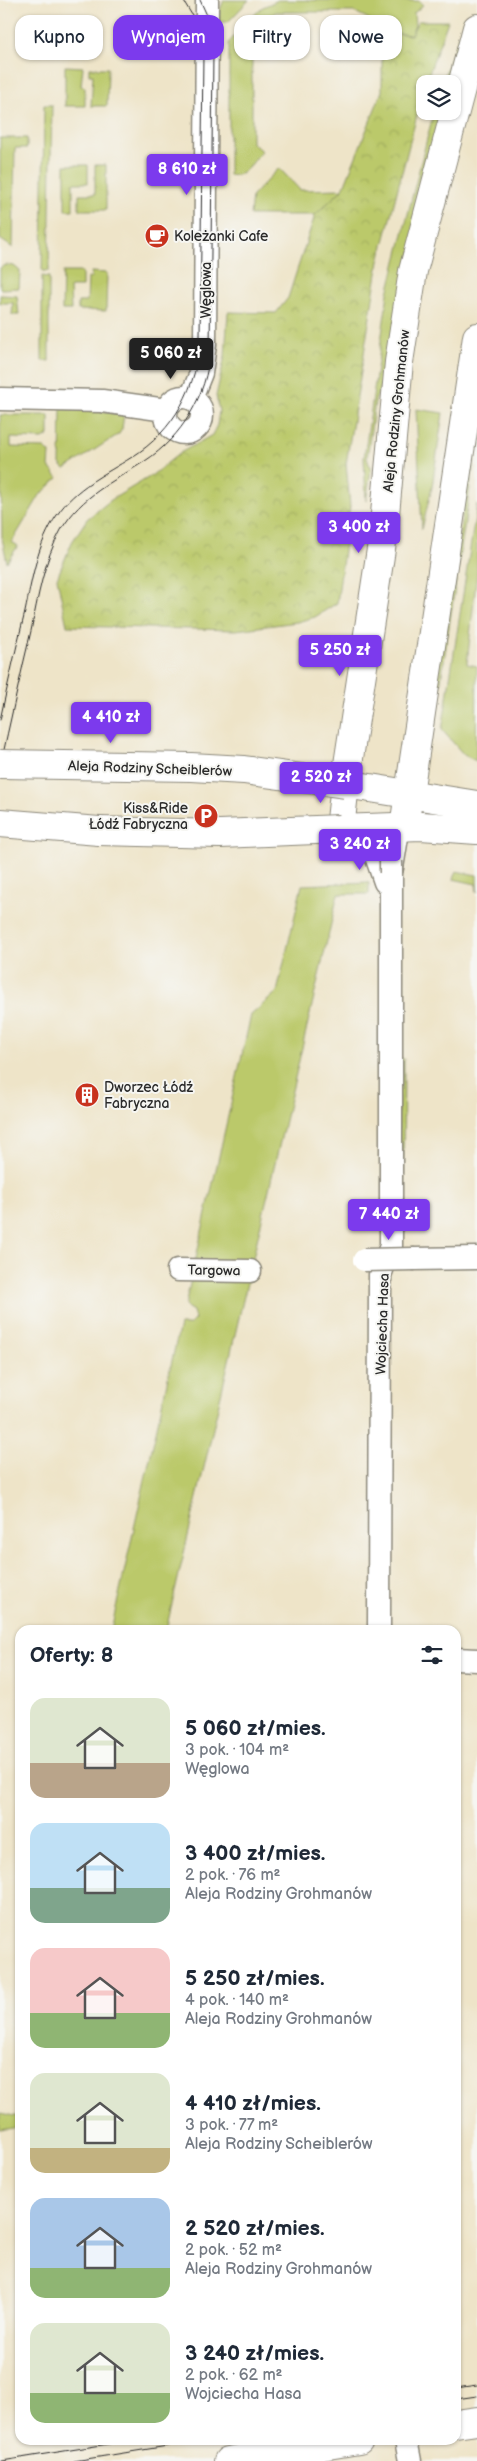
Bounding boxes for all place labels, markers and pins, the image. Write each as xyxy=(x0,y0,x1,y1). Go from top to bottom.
pin: 8 610 zł xyxy=(135,154,239,196)
cafe icon: Koleżanki Cafe xyxy=(144,223,170,249)
place label: Koleżanki Cafe xyxy=(174,228,268,245)
pin: 5 060 zł xyxy=(119,338,223,380)
pin: 3 400 zł xyxy=(307,512,411,554)
pin: 5 250 zł xyxy=(288,634,392,677)
pin: 4 410 zł xyxy=(59,702,163,744)
pin: 2 520 zł xyxy=(269,762,373,804)
place label: Kiss&Ride Łódź Fabryczna xyxy=(89,800,188,833)
parking icon: Kiss&Ride Łódź Fabryczna xyxy=(193,803,219,829)
pin: 3 240 zł xyxy=(308,828,412,871)
place label: Dworzec Łódź Fabryczna xyxy=(104,1079,193,1112)
building icon: Dworzec Łódź Fabryczna xyxy=(74,1082,100,1108)
pin: 7 440 zł xyxy=(337,1198,441,1241)

